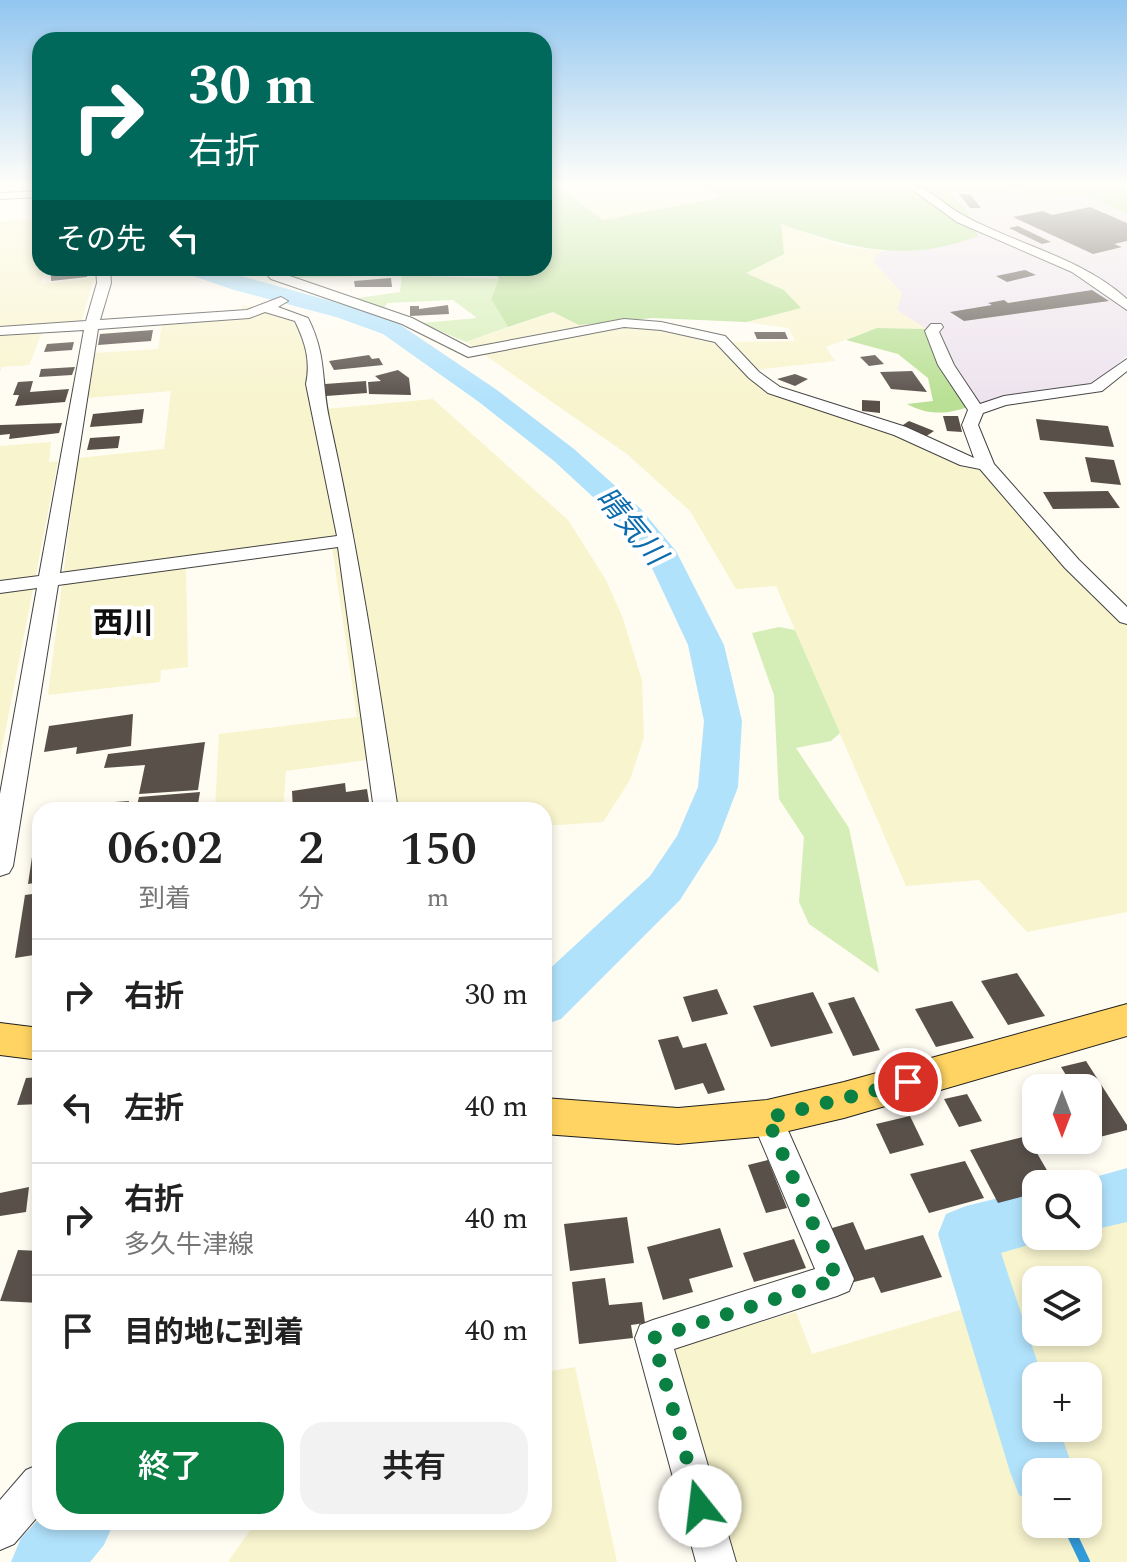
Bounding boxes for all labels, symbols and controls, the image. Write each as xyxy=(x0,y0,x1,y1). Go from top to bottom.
text: 30 m xyxy=(188,44,315,129)
icon: right xyxy=(56,64,160,168)
text: 右折 xyxy=(188,125,260,180)
icon: left xyxy=(162,216,206,260)
text: その先 xyxy=(56,217,146,263)
water label: 晴気川 xyxy=(584,477,679,578)
district label: 西川 xyxy=(93,601,153,647)
text: 06:02 xyxy=(107,812,223,885)
text: 2 xyxy=(298,812,324,885)
text: 150 xyxy=(399,813,477,886)
text: m xyxy=(427,878,449,918)
text: 到着 xyxy=(139,879,191,919)
text: 分 xyxy=(298,879,324,919)
text: 30 m xyxy=(465,972,528,1018)
icon: right xyxy=(56,973,100,1017)
text: 右折 xyxy=(124,974,184,1020)
pin xyxy=(874,1048,942,1116)
icon: arrive xyxy=(886,1060,930,1104)
north arrow xyxy=(1022,1074,1102,1154)
map controls xyxy=(1022,1074,1102,1538)
text: 40 m xyxy=(465,1084,528,1130)
icon: left xyxy=(56,1085,100,1129)
text: 左折 xyxy=(124,1086,184,1132)
button: search xyxy=(1022,1170,1102,1250)
text: 右折 xyxy=(124,1177,184,1223)
text: 40 m xyxy=(465,1196,528,1242)
icon: right xyxy=(56,1197,100,1241)
text: 多久牛津線 xyxy=(124,1225,254,1265)
button: layers xyxy=(1022,1266,1102,1346)
text: 40 m xyxy=(465,1308,528,1354)
icon: arrive xyxy=(56,1309,100,1353)
text: 目的地に到着 xyxy=(124,1310,304,1356)
button: + xyxy=(1022,1362,1102,1442)
button: 終了 xyxy=(56,1422,284,1514)
button: 共有 xyxy=(300,1422,528,1514)
button: − xyxy=(1022,1458,1102,1538)
position arrow xyxy=(658,1464,742,1548)

